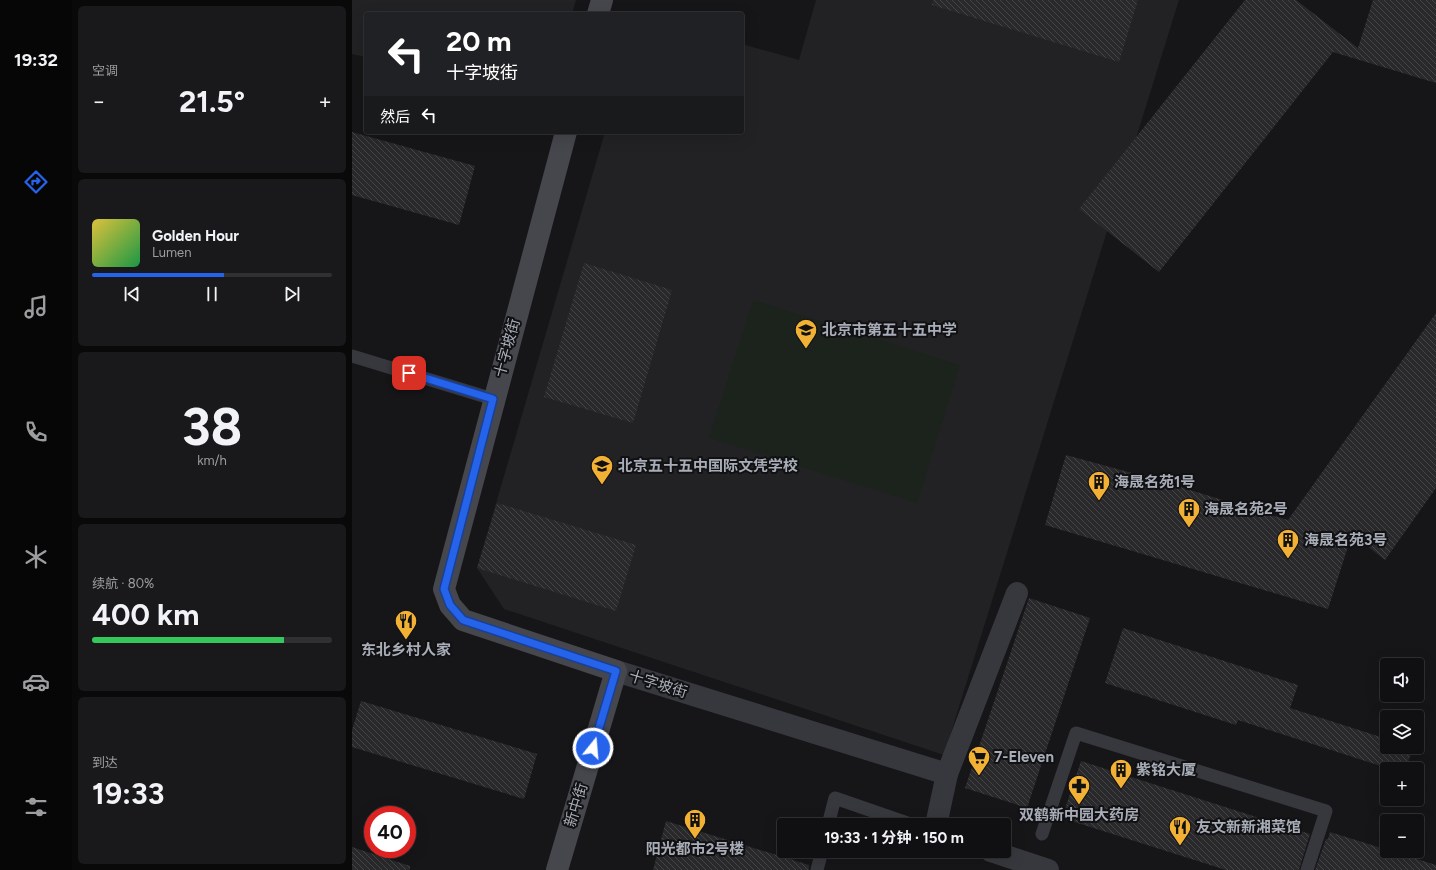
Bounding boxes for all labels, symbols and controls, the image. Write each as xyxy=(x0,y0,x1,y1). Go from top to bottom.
text: 20 m xyxy=(446,24,511,58)
icon: left xyxy=(380,28,432,80)
text: 19:32 xyxy=(14,49,58,71)
text: 十字坡街 xyxy=(446,62,518,84)
text: 空调 xyxy=(92,63,118,78)
text: 21.5° xyxy=(179,83,245,120)
text: − xyxy=(92,88,106,115)
text: + xyxy=(318,88,332,115)
icon: left xyxy=(418,104,440,126)
text: 然后 xyxy=(380,108,410,126)
icon: directions xyxy=(22,168,50,196)
text: Golden Hour xyxy=(152,227,239,245)
text: Lumen xyxy=(152,245,191,260)
icon: previous xyxy=(121,283,143,305)
icon: pause xyxy=(201,283,223,305)
icon: next xyxy=(281,283,303,305)
icon: music xyxy=(22,293,50,321)
street label: 十字坡街 xyxy=(491,317,523,379)
school or university icon: 北京市第五十五中学 xyxy=(793,317,819,350)
place label: 北京市第五十五中学 xyxy=(822,321,957,339)
pin xyxy=(392,356,426,390)
icon: arrive xyxy=(398,362,420,384)
text: 38 xyxy=(182,396,242,458)
icon: phone xyxy=(22,418,50,446)
text: km/h xyxy=(197,453,227,468)
school or university icon: 北京五十五中国际文凭学校 xyxy=(589,453,615,486)
place label: 北京五十五中国际文凭学校 xyxy=(618,457,798,475)
building icon: 海晟名苑1号 xyxy=(1086,469,1112,502)
place label: 海晟名苑1号 xyxy=(1114,473,1195,491)
building icon: 海晟名苑2号 xyxy=(1176,496,1202,529)
place label: 海晟名苑2号 xyxy=(1204,500,1288,518)
building icon: 海晟名苑3号 xyxy=(1275,527,1301,560)
place label: 海晟名苑3号 xyxy=(1304,531,1387,549)
icon: climate xyxy=(22,543,50,571)
text: 续航 · 80% xyxy=(92,576,154,591)
text: 400 km xyxy=(92,596,199,633)
restaurant icon: 东北乡村人家 xyxy=(393,608,419,641)
place label: 东北乡村人家 xyxy=(361,641,451,659)
map controls xyxy=(1380,658,1424,858)
button: sound xyxy=(1380,658,1424,702)
street label: 十字坡街 xyxy=(627,667,689,701)
icon: car xyxy=(22,668,50,696)
button: layers xyxy=(1380,710,1424,754)
position arrow xyxy=(572,727,614,769)
supermarket icon: 7-Eleven xyxy=(966,744,992,777)
place label: 7-Eleven xyxy=(994,748,1054,766)
text: 到达 xyxy=(92,755,118,770)
building icon: 紫铭大厦 xyxy=(1108,757,1134,790)
place label: 紫铭大厦 xyxy=(1136,761,1196,779)
button: + xyxy=(1380,762,1424,806)
pharmacy icon: 双鹤新中园大药房 xyxy=(1066,773,1092,806)
text: 19:33 xyxy=(92,775,164,812)
street label: 新中街 xyxy=(561,781,591,829)
icon: filters xyxy=(22,793,50,821)
speed limit sign: 40 xyxy=(364,806,416,858)
place label: 双鹤新中园大药房 xyxy=(1019,806,1139,824)
building icon: 阳光都市2号楼 xyxy=(682,807,708,840)
restaurant icon: 友文新新湘菜馆 xyxy=(1167,814,1193,847)
button: − xyxy=(1380,814,1424,858)
place label: 友文新新湘菜馆 xyxy=(1196,818,1301,836)
text: 19:33 · 1 分钟 · 150 m xyxy=(824,829,964,847)
place label: 阳光都市2号楼 xyxy=(646,840,744,858)

